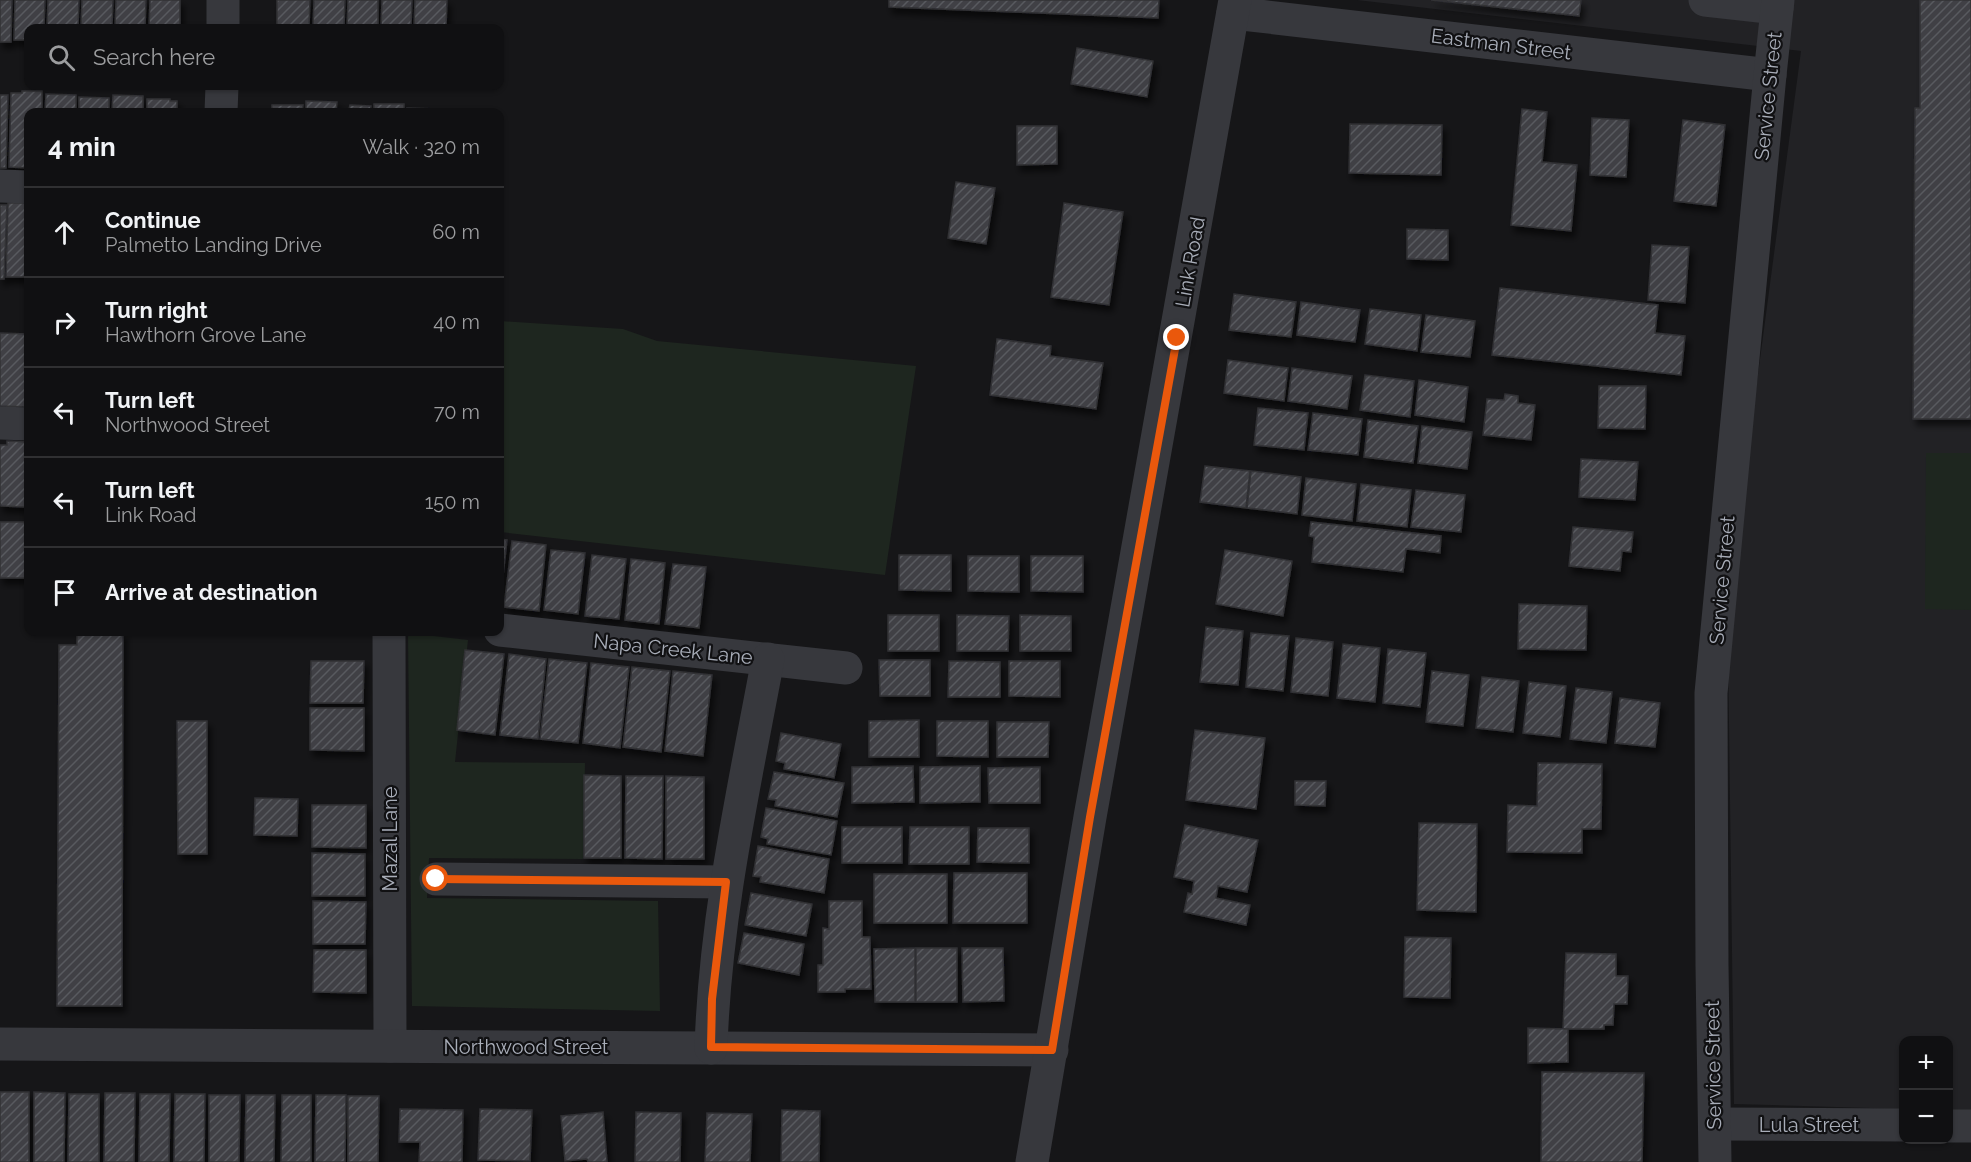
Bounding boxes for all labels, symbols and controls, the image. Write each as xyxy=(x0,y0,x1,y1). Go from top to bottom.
search box xyxy=(24,24,504,90)
street label: Eastman Street xyxy=(1430,24,1573,65)
street label: Service Street xyxy=(1749,30,1787,161)
icon: search xyxy=(45,41,78,74)
text: Search here xyxy=(93,44,215,70)
text: 4 min xyxy=(48,132,116,162)
text: Walk · 320 m xyxy=(362,135,480,159)
text: Continue xyxy=(105,207,201,233)
street label: Link Road xyxy=(1170,215,1210,309)
icon: ahead xyxy=(48,216,81,249)
text: 60 m xyxy=(432,220,480,244)
text: Palmetto Landing Drive xyxy=(105,233,322,257)
text: Turn right xyxy=(105,297,208,323)
icon: right xyxy=(48,306,81,339)
text: 40 m xyxy=(433,310,480,334)
text: Hawthorn Grove Lane xyxy=(105,323,306,347)
route end xyxy=(1163,324,1189,350)
text: Turn left xyxy=(105,387,195,413)
icon: left xyxy=(48,396,81,429)
text: 70 m xyxy=(434,400,480,424)
text: Northwood Street xyxy=(105,413,270,437)
text: Turn left xyxy=(105,477,195,503)
icon: left xyxy=(48,486,81,519)
text: 150 m xyxy=(425,490,480,514)
text: Link Road xyxy=(105,503,196,527)
street label: Service Street xyxy=(1704,514,1740,645)
icon: arrive xyxy=(48,576,81,609)
text: Arrive at destination xyxy=(105,579,318,605)
street label: Napa Creek Lane xyxy=(592,629,754,669)
street label: Mazal Lane xyxy=(378,786,402,891)
route start xyxy=(422,865,448,891)
street label: Service Street xyxy=(1700,1000,1726,1130)
street label: Northwood Street xyxy=(444,1035,609,1059)
map controls xyxy=(1899,1036,1953,1144)
button: + xyxy=(1899,1036,1953,1090)
button: − xyxy=(1899,1090,1953,1144)
street label: Lula Street xyxy=(1759,1113,1859,1137)

